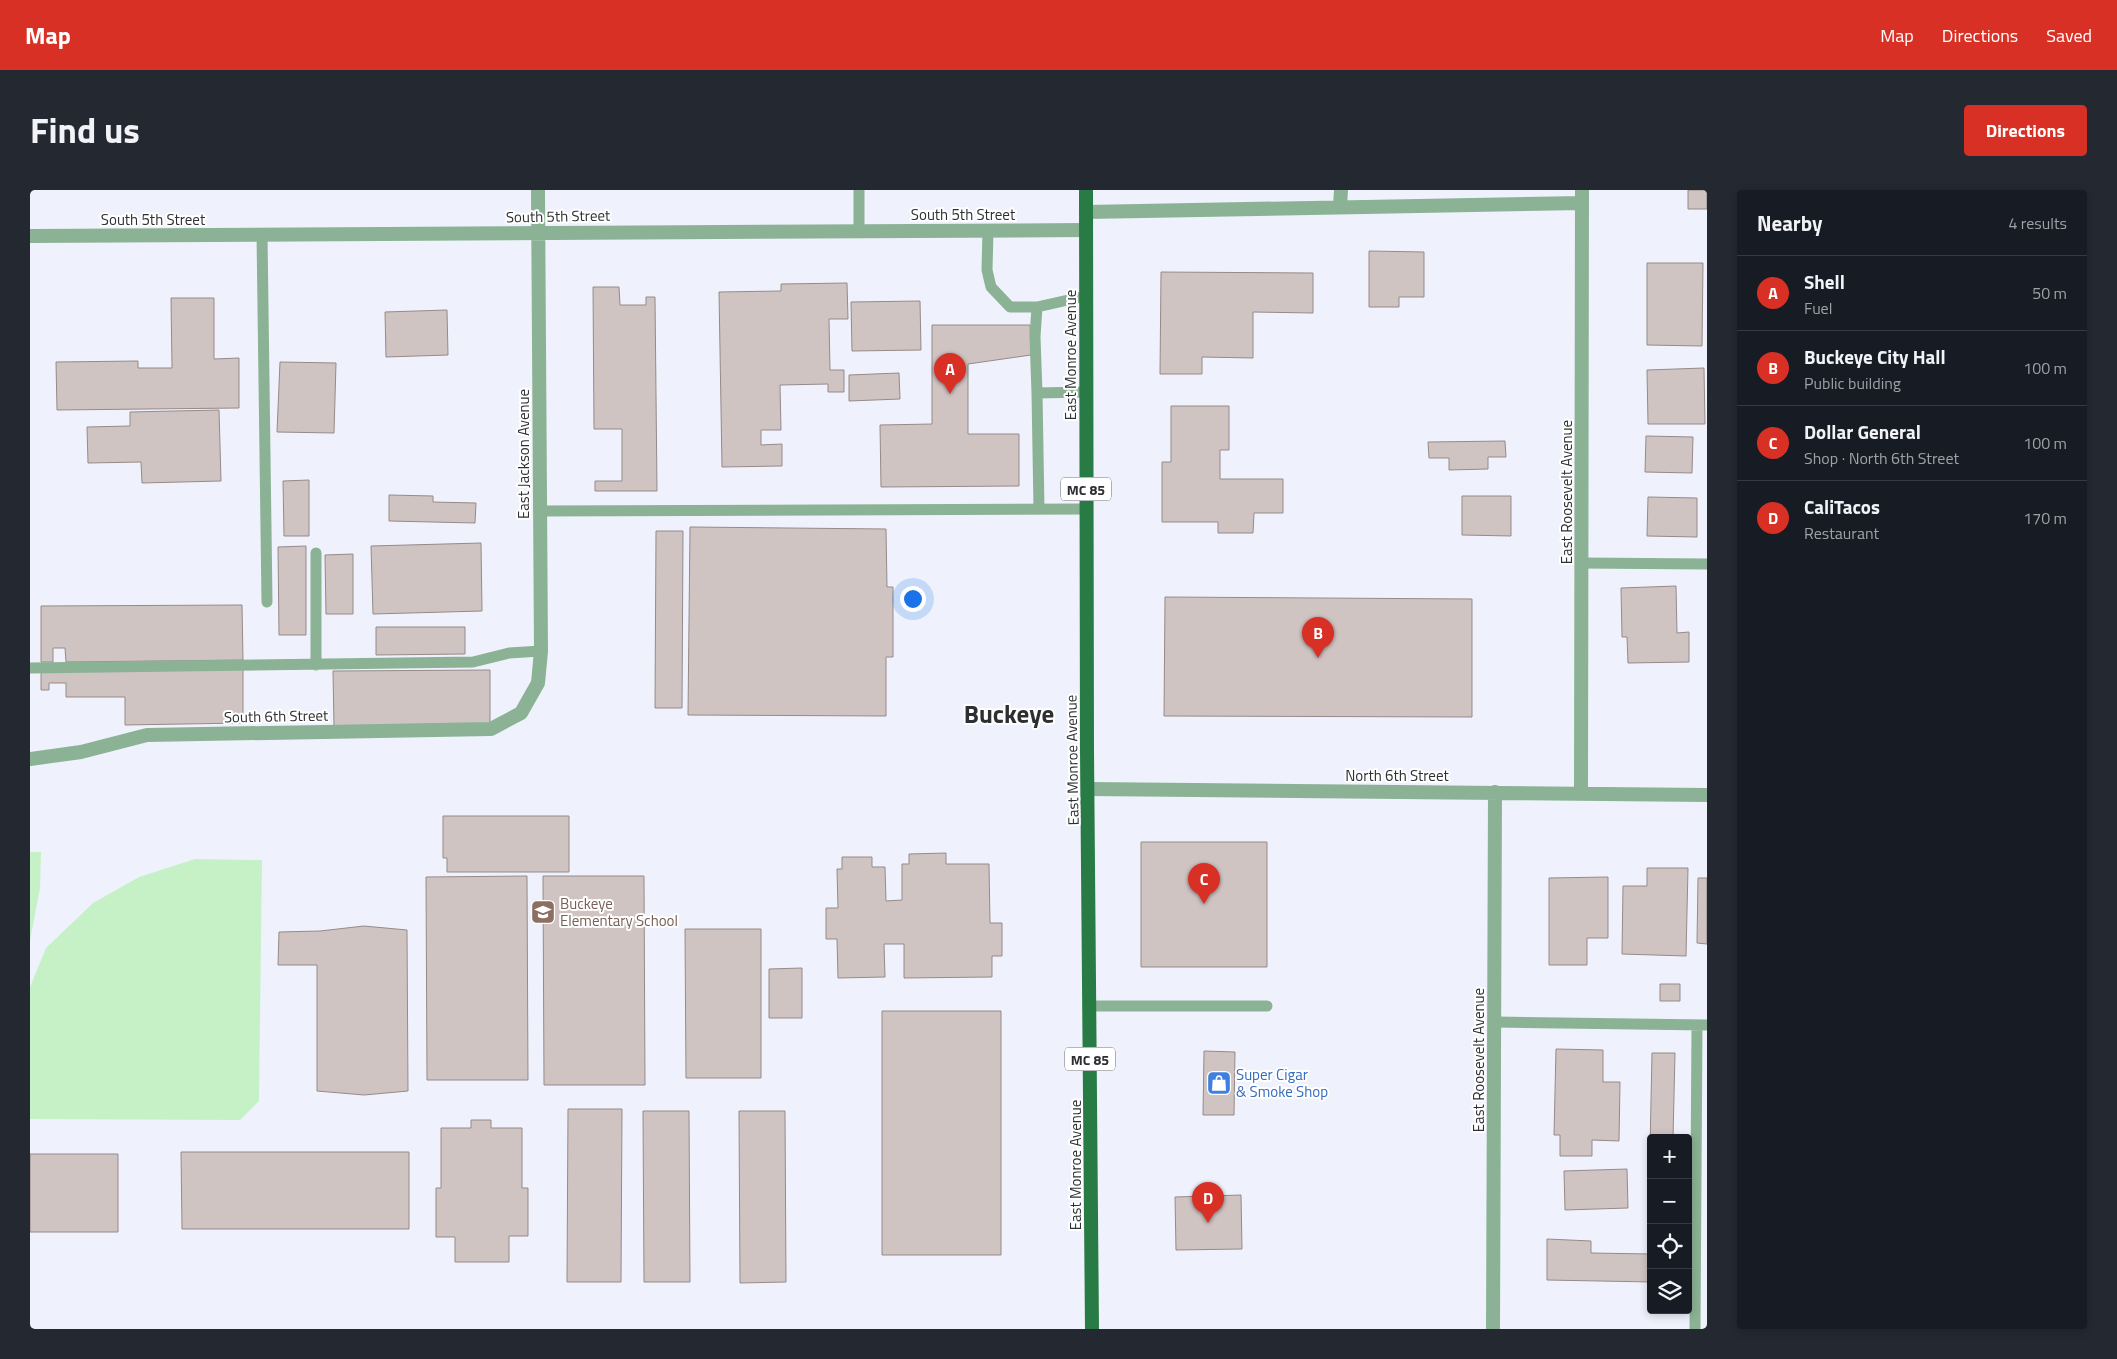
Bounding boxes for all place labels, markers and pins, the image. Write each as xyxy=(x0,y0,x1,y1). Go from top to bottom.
pin: A xyxy=(934,353,966,394)
pin: B xyxy=(1302,617,1334,658)
pin: C xyxy=(1188,863,1220,904)
place label: Buckeye Elementary School xyxy=(560,892,678,932)
school or university icon: Buckeye Elementary School xyxy=(530,899,556,925)
place label: Super Cigar & Smoke Shop xyxy=(1236,1063,1328,1103)
shop icon: Super Cigar & Smoke Shop xyxy=(1206,1070,1232,1096)
pin: D xyxy=(1192,1182,1224,1223)

